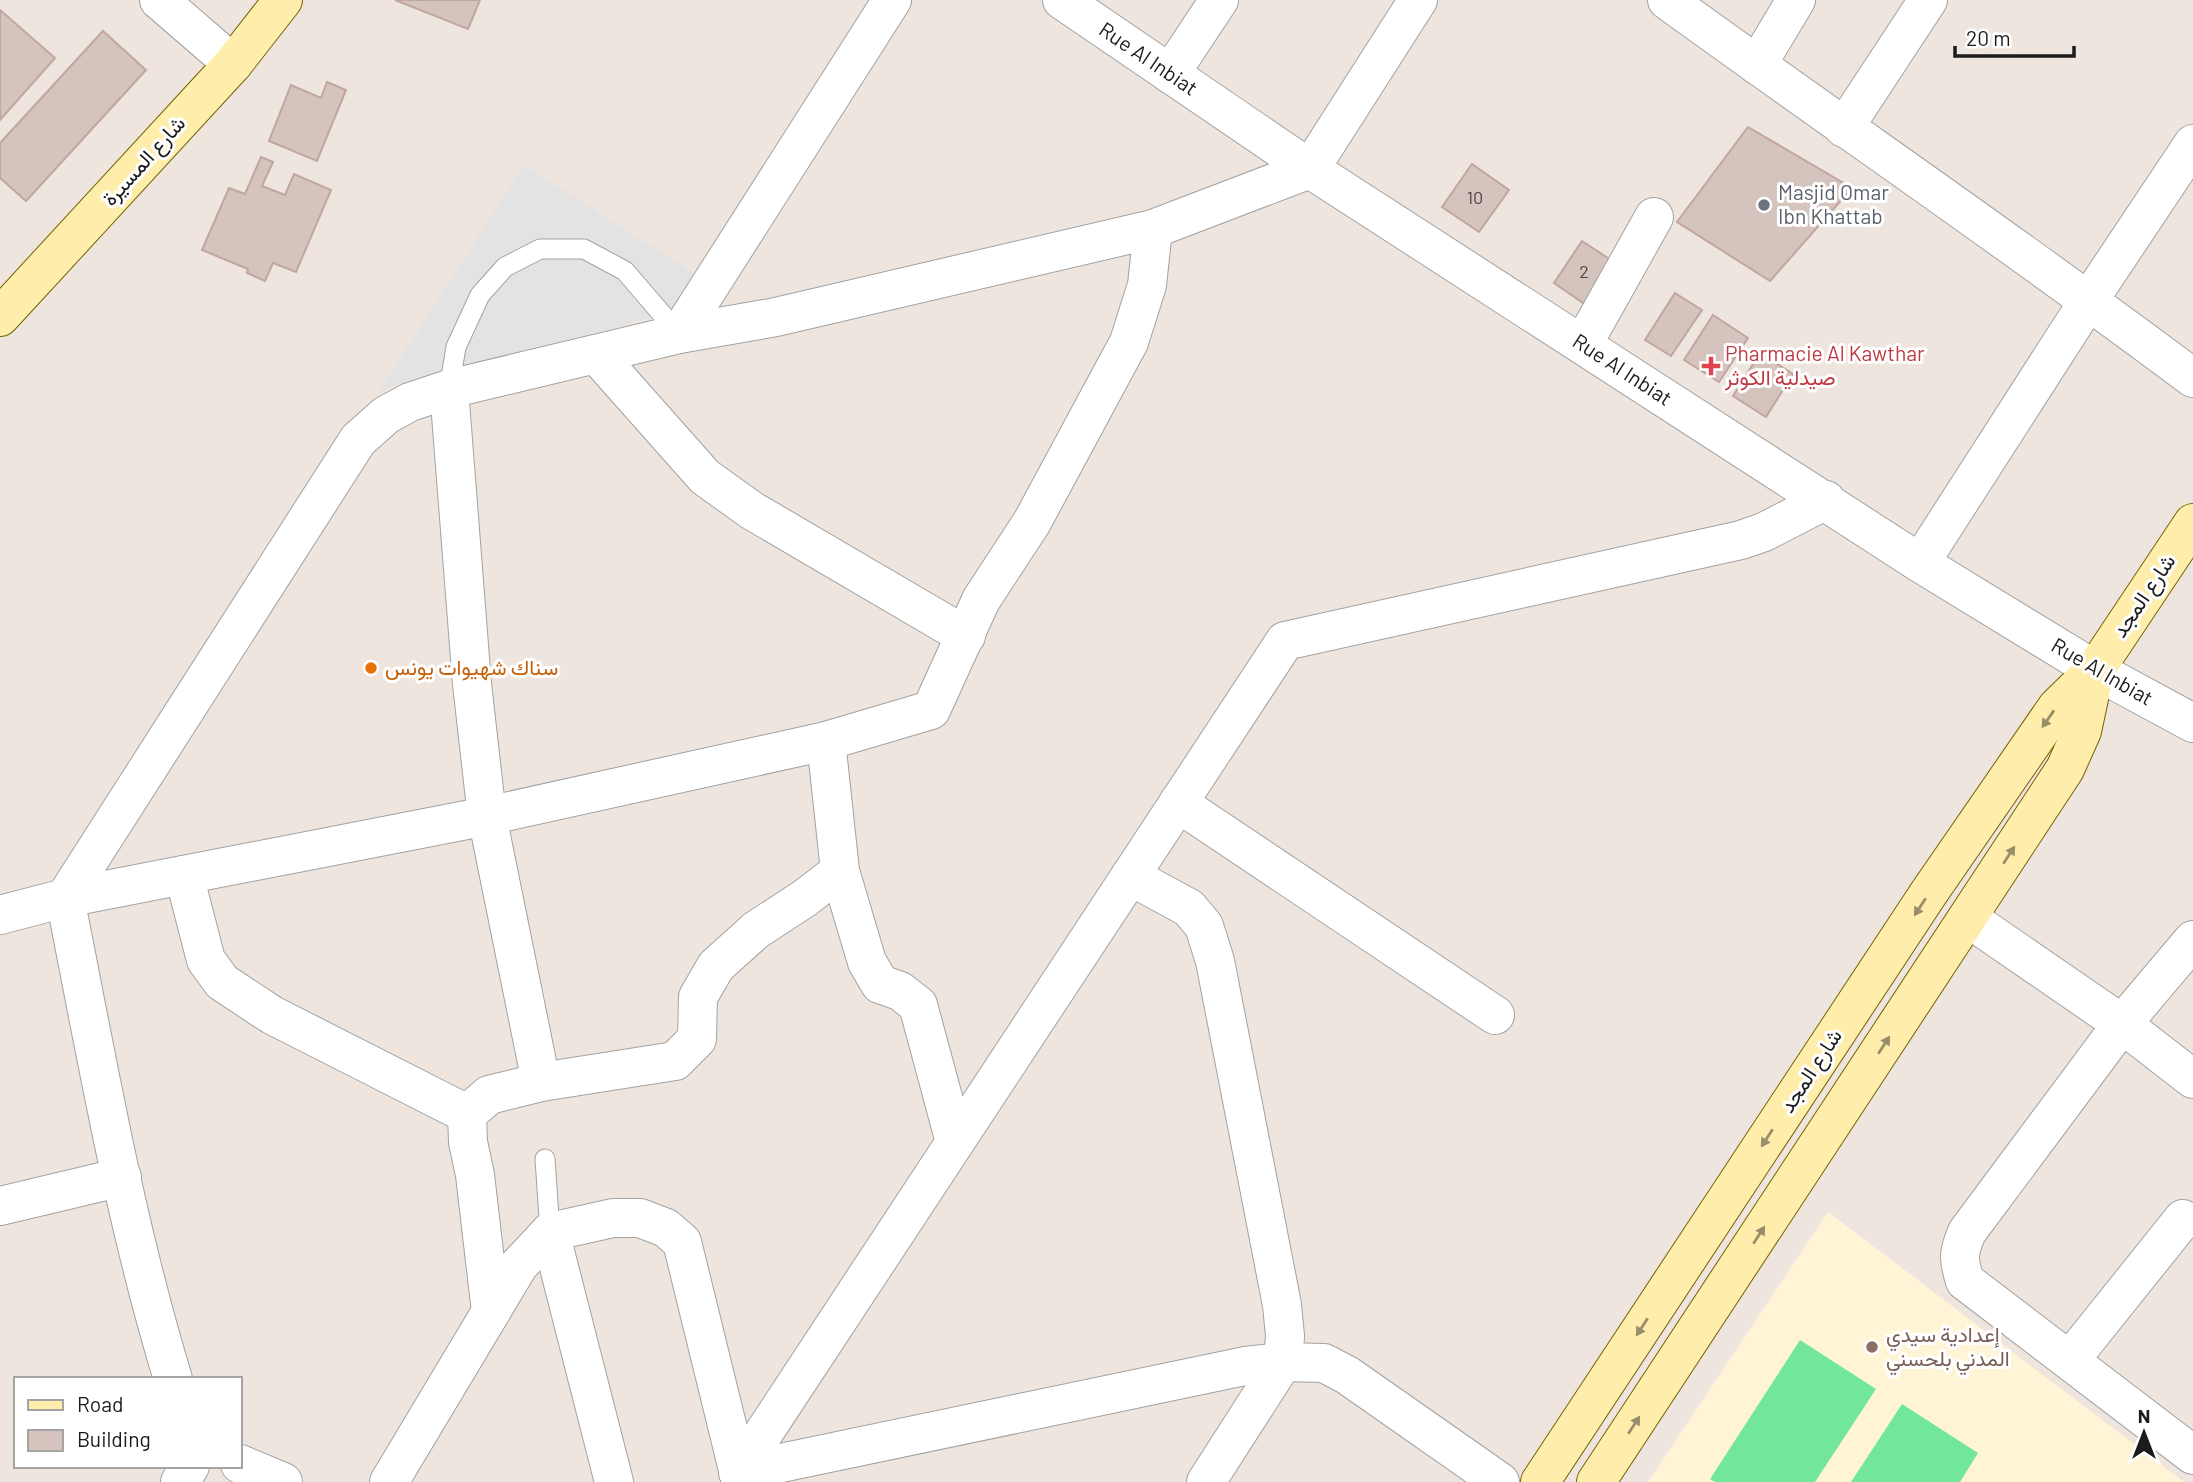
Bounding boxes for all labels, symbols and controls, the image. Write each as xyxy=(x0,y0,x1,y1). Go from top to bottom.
scale bar xyxy=(1955,14,2074,58)
street label: Rue Al Inbiat xyxy=(1095,16,1203,100)
text: 20 m xyxy=(1966,25,2011,50)
street label: شارع المسيرة xyxy=(96,110,192,212)
place label: Masjid Omar Ibn Khattab xyxy=(1778,179,1889,228)
house number: 10 xyxy=(1467,186,1483,208)
marker: Masjid Omar Ibn Khattab xyxy=(1756,197,1772,213)
house number: 2 xyxy=(1579,260,1589,282)
street label: Rue Al Inbiat xyxy=(1569,327,1677,410)
place label: Pharmacie Al Kawthar صيدلية الكوثر xyxy=(1724,340,1925,391)
marker: Pharmacie Al Kawthar صيدلية الكوثر xyxy=(1703,358,1719,374)
street label: شارع المجد xyxy=(2106,549,2182,643)
street label: Rue Al Inbiat xyxy=(2048,632,2158,710)
place label: سناك شهيوات يونس xyxy=(385,654,558,681)
marker: سناك شهيوات يونس xyxy=(363,660,379,676)
one-way arrow xyxy=(2041,710,2055,728)
one-way arrow xyxy=(2002,846,2016,864)
one-way arrow xyxy=(1913,898,1927,916)
street label: شارع المجد xyxy=(1773,1024,1849,1118)
one-way arrow xyxy=(1877,1036,1891,1054)
one-way arrow xyxy=(1761,1128,1774,1147)
one-way arrow xyxy=(1752,1226,1766,1244)
one-way arrow xyxy=(1636,1318,1649,1337)
place label: إعدادية سيدي المدني بلحسني xyxy=(1886,1321,2010,1376)
marker: إعدادية سيدي المدني بلحسني xyxy=(1864,1339,1880,1355)
legend xyxy=(14,1377,242,1468)
text: Road xyxy=(77,1391,123,1416)
north arrow xyxy=(2109,1398,2179,1468)
text: N xyxy=(2138,1404,2150,1427)
one-way arrow xyxy=(1627,1416,1641,1434)
text: Building xyxy=(77,1426,151,1451)

